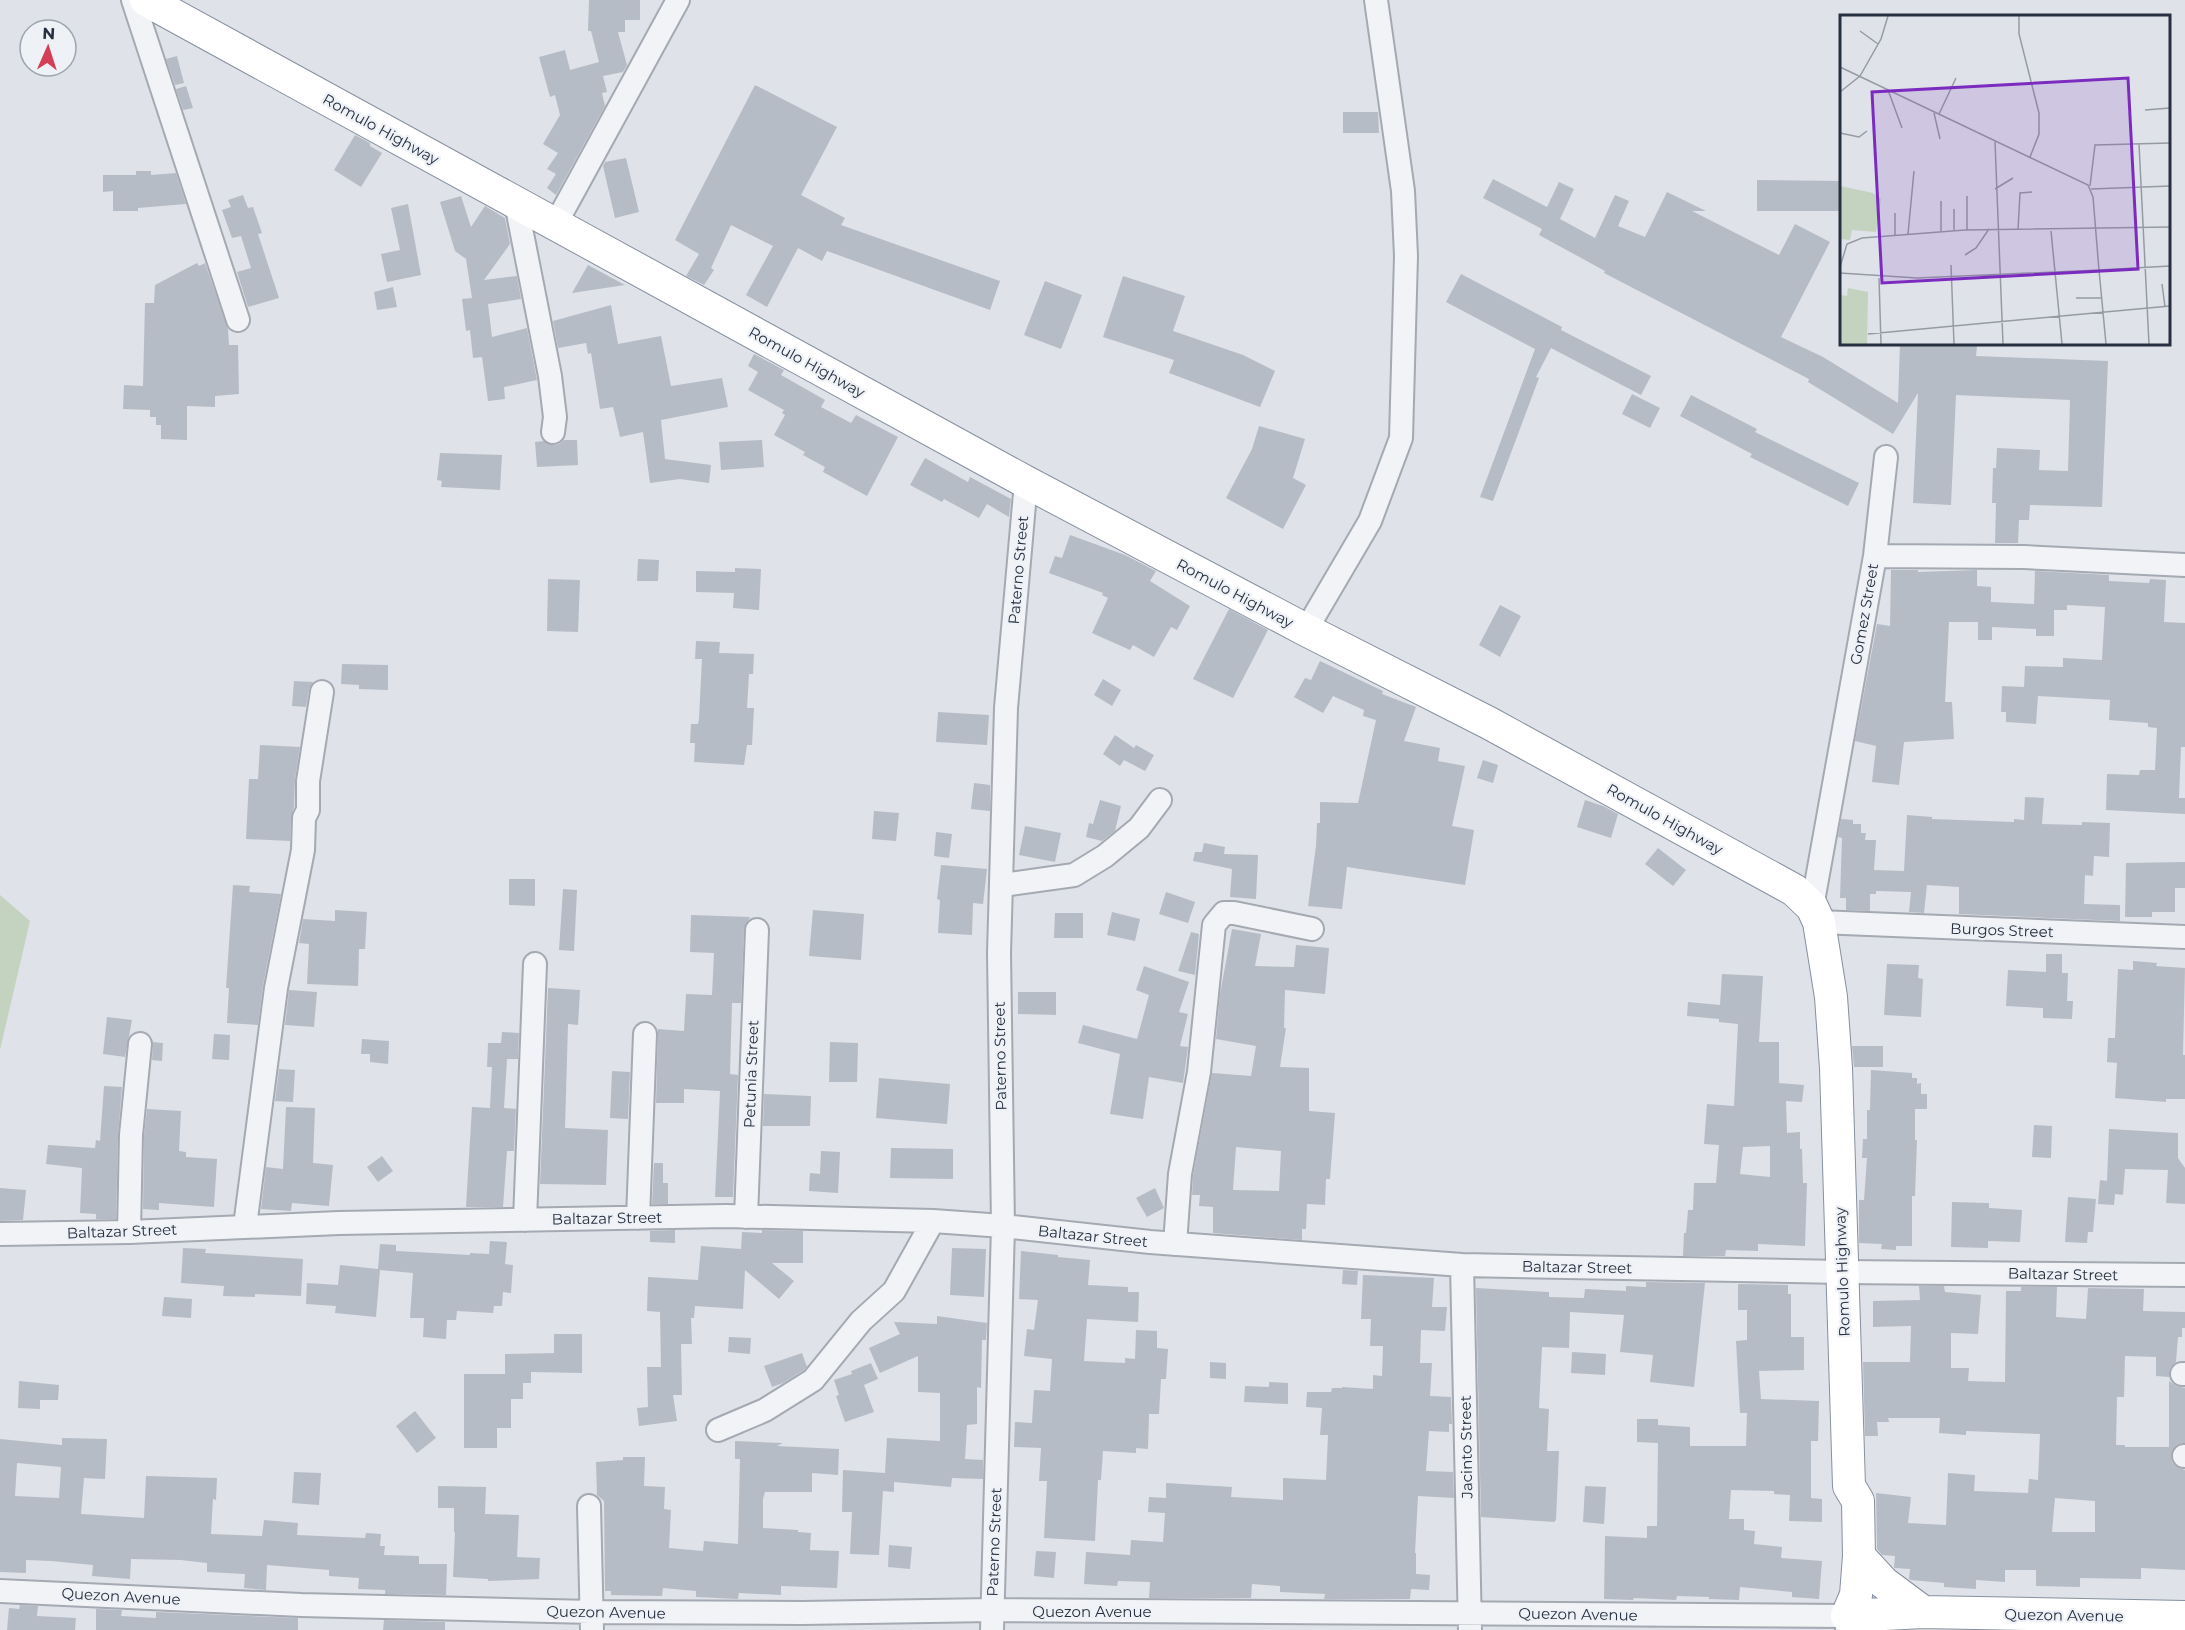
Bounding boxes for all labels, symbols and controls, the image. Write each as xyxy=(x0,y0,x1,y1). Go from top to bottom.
inset map xyxy=(1840,15,2170,345)
north arrow xyxy=(18,18,78,78)
text: N xyxy=(42,24,56,43)
street label: Romulo Highway xyxy=(320,89,443,169)
street label: Romulo Highway xyxy=(746,322,869,402)
street label: Paterno Street xyxy=(1004,515,1032,625)
street label: Romulo Highway xyxy=(1173,554,1297,632)
street label: Gomez Street xyxy=(1846,562,1882,666)
street label: Romulo Highway xyxy=(1604,779,1727,859)
street label: Burgos Street xyxy=(1950,919,2054,941)
street label: Paterno Street xyxy=(990,1001,1010,1111)
street label: Petunia Street xyxy=(740,1020,762,1128)
street label: Romulo Highway xyxy=(1830,1206,1854,1337)
street label: Baltazar Street xyxy=(552,1208,662,1228)
street label: Baltazar Street xyxy=(66,1220,178,1242)
street label: Baltazar Street xyxy=(1037,1221,1149,1251)
street label: Baltazar Street xyxy=(1522,1257,1632,1277)
street label: Baltazar Street xyxy=(2008,1264,2118,1284)
street label: Jacinto Street xyxy=(1456,1395,1476,1500)
street label: Paterno Street xyxy=(983,1487,1005,1597)
street label: Quezon Avenue xyxy=(61,1583,181,1609)
street label: Quezon Avenue xyxy=(546,1601,666,1623)
street label: Quezon Avenue xyxy=(1032,1602,1152,1621)
street label: Quezon Avenue xyxy=(1518,1603,1638,1625)
street label: Quezon Avenue xyxy=(2004,1604,2124,1626)

